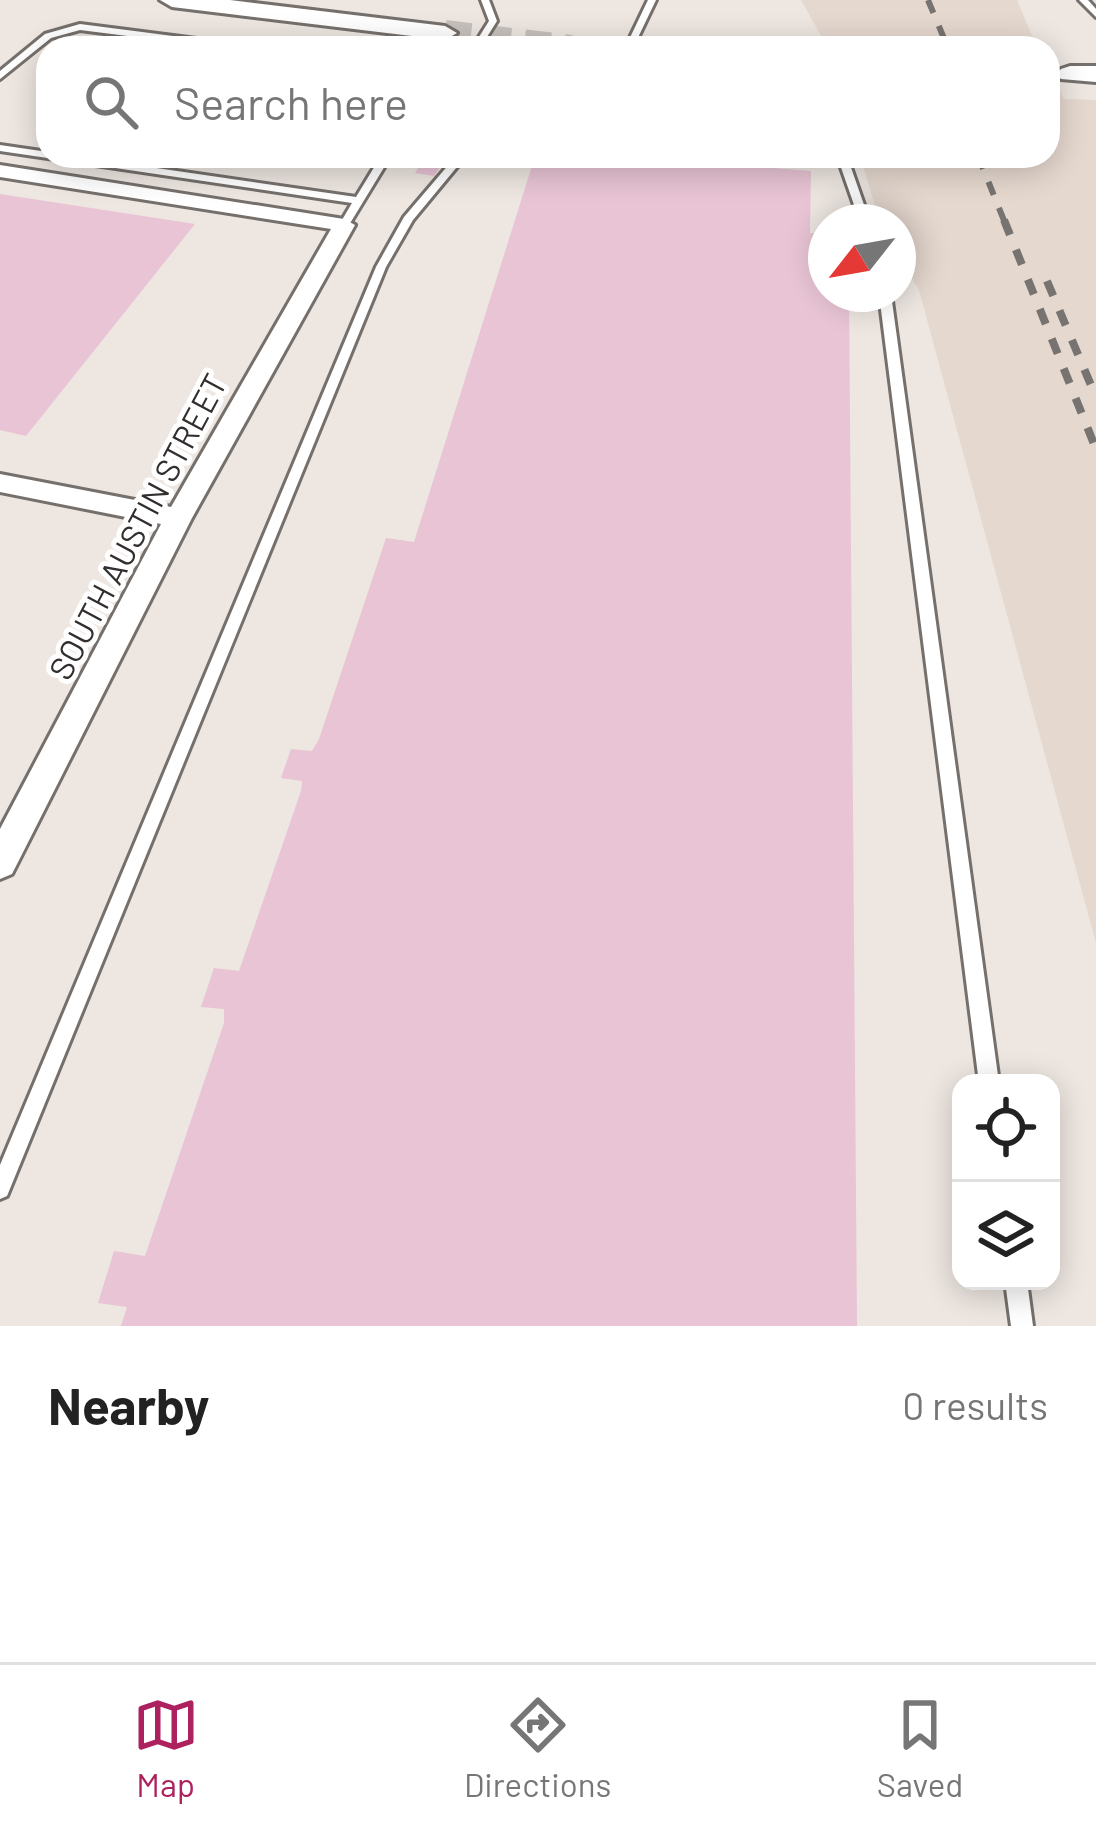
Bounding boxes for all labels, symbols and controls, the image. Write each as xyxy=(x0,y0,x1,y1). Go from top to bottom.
search box xyxy=(36,36,1060,168)
icon: search xyxy=(78,69,144,135)
text: Search here xyxy=(174,75,408,129)
north arrow xyxy=(808,204,916,312)
street label: SOUTH AUSTIN STREET xyxy=(39,366,235,686)
map controls xyxy=(952,1074,1060,1290)
button: locate xyxy=(952,1074,1060,1182)
button: layers xyxy=(952,1182,1060,1290)
text: Nearby xyxy=(48,1374,209,1435)
text: 0 results xyxy=(902,1381,1048,1428)
tab: Map xyxy=(133,1692,199,1804)
tab: Directions xyxy=(464,1692,611,1804)
tab: Saved xyxy=(877,1692,963,1804)

